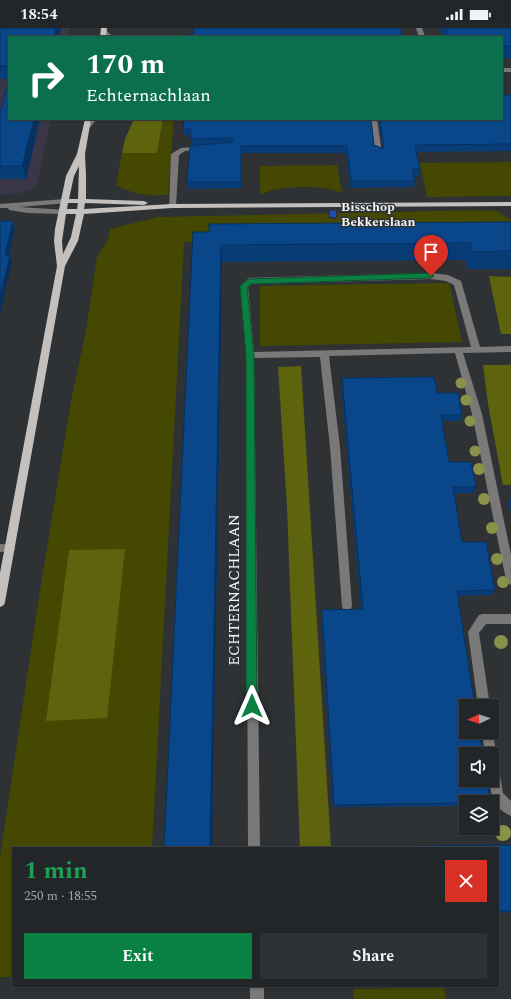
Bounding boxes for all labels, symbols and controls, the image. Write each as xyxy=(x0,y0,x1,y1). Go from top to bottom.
text: 18:54 xyxy=(20,3,58,26)
text: 170 m xyxy=(86,43,165,86)
icon: right xyxy=(20,52,72,104)
text: Echternachlaan xyxy=(86,82,211,109)
place label: Bisschop Bekkerslaan xyxy=(341,197,416,232)
marker: Bisschop Bekkerslaan xyxy=(328,209,338,219)
pin xyxy=(414,235,448,276)
icon: arrive xyxy=(420,241,442,263)
street label: ECHTERNACHLAAN xyxy=(223,514,246,666)
position arrow xyxy=(231,685,273,727)
north arrow xyxy=(459,699,499,739)
map controls xyxy=(459,699,499,835)
button: sound xyxy=(459,747,499,787)
button: layers xyxy=(459,795,499,835)
text: 1 min xyxy=(24,853,88,889)
button: close xyxy=(445,860,487,902)
text: 250 m · 18:55 xyxy=(24,886,97,906)
button: Exit xyxy=(24,933,252,979)
button: Share xyxy=(260,933,487,979)

